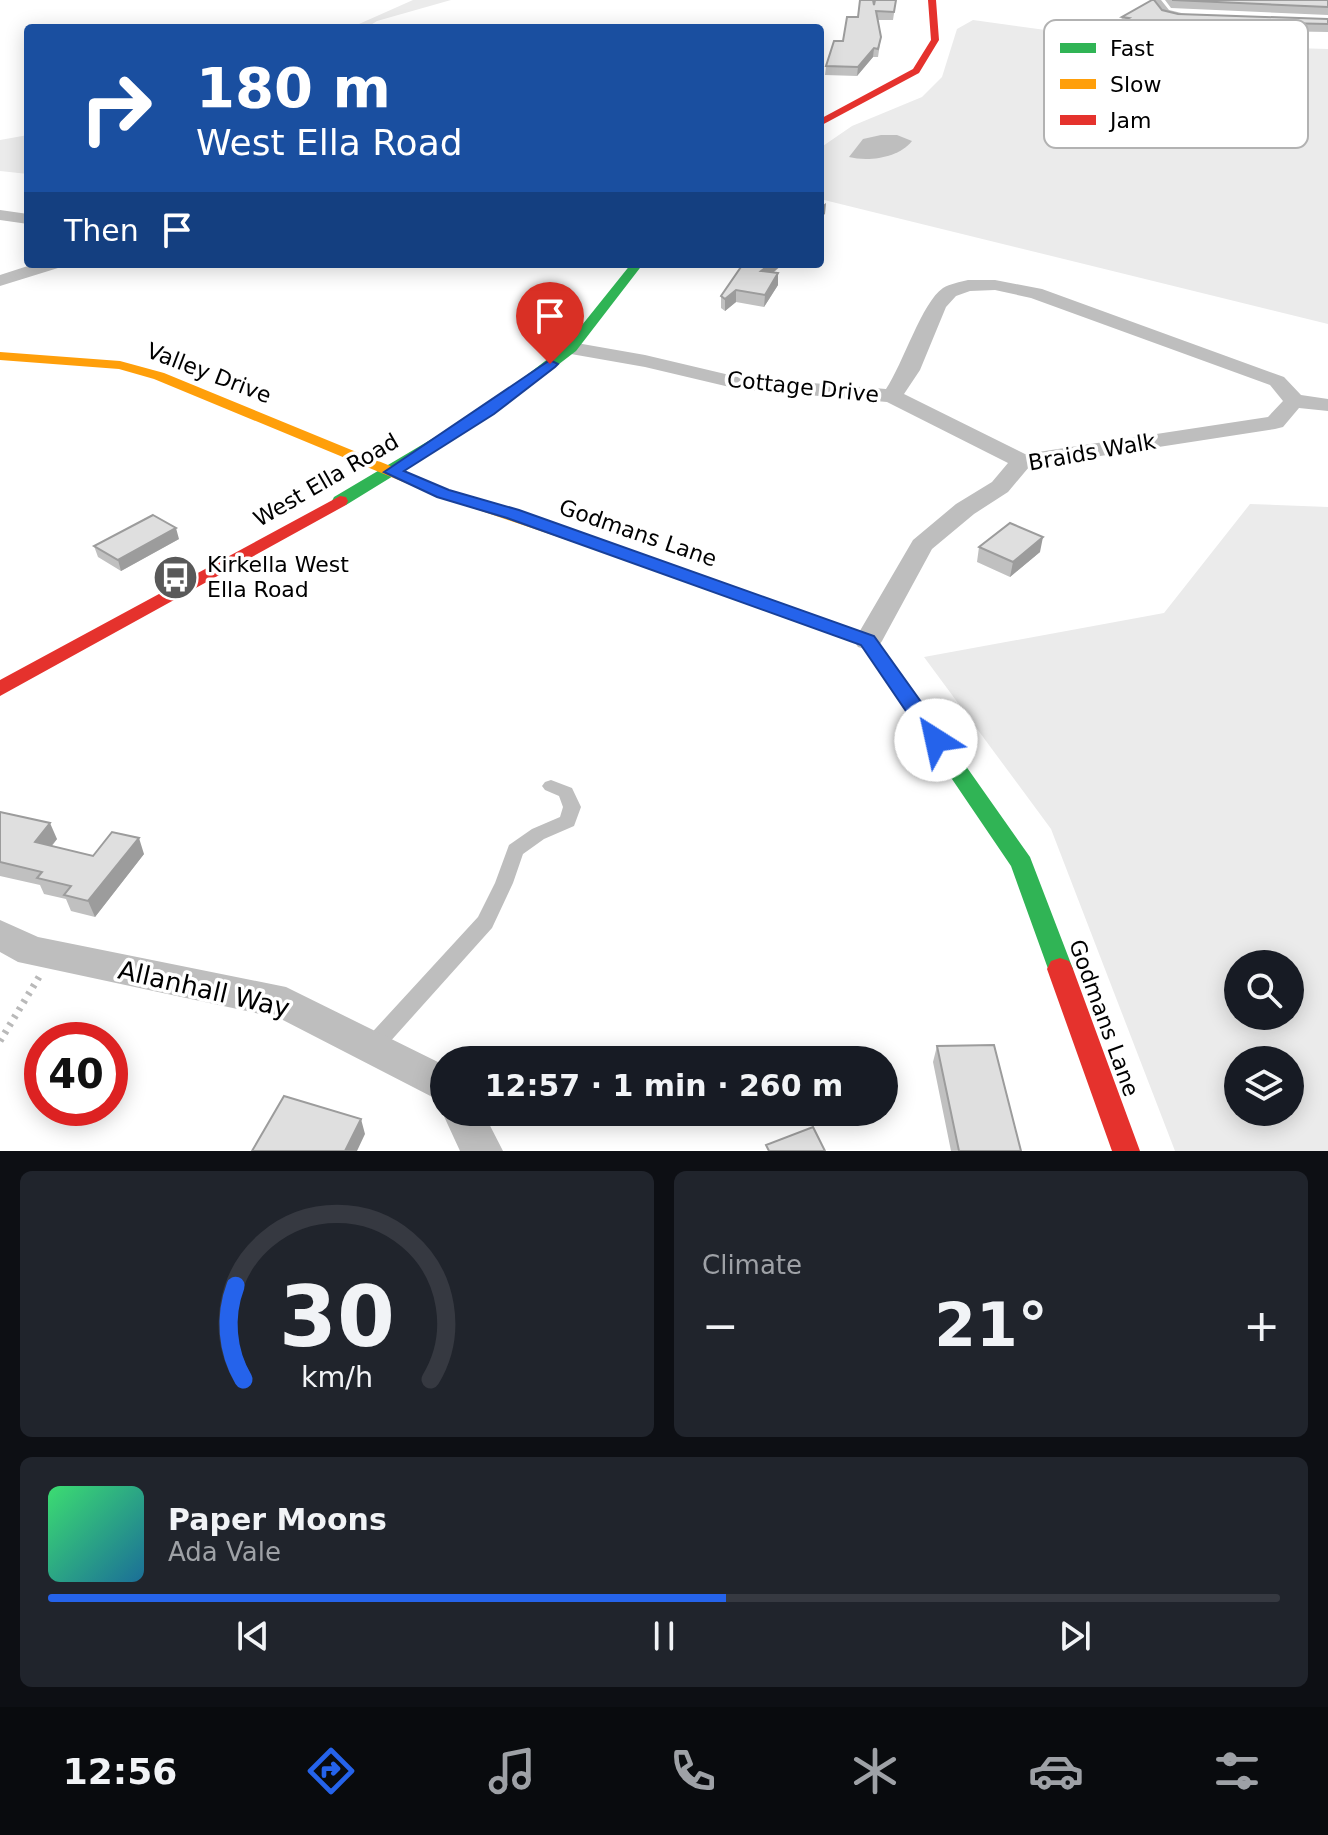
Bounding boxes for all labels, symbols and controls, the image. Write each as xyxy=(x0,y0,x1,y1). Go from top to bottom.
legend xyxy=(1044,20,1308,148)
text: Fast xyxy=(1110,36,1155,61)
text: 180 m xyxy=(196,55,391,120)
icon: right xyxy=(64,56,168,160)
text: Slow xyxy=(1110,72,1162,97)
text: Jam xyxy=(1108,108,1151,133)
text: West Ella Road xyxy=(196,122,463,163)
icon: arrive xyxy=(155,208,199,252)
text: Then xyxy=(64,213,139,248)
pin xyxy=(516,282,584,364)
icon: arrive xyxy=(528,294,572,338)
street label: Valley Drive xyxy=(143,338,275,408)
street label: Cottage Drive xyxy=(726,367,880,407)
street label: West Ella Road xyxy=(249,428,403,532)
street label: Braids Walk xyxy=(1026,428,1158,475)
street label: Godmans Lane xyxy=(556,494,720,572)
place label: Kirkella West Ella Road xyxy=(207,552,349,602)
bus stop icon: Kirkella West Ella Road xyxy=(152,553,200,601)
position arrow xyxy=(894,698,978,782)
street label: Godmans Lane xyxy=(1064,936,1144,1100)
map controls xyxy=(1224,950,1304,1126)
button: search xyxy=(1224,950,1304,1030)
street label: Allanhall Way xyxy=(115,955,293,1023)
speed limit sign: 40 xyxy=(24,1022,128,1126)
button: layers xyxy=(1224,1046,1304,1126)
text: 12:57 · 1 min · 260 m xyxy=(485,1068,843,1103)
text: Climate xyxy=(702,1250,802,1280)
text: 30 xyxy=(279,1269,395,1366)
text: 21° xyxy=(934,1290,1048,1360)
text: − xyxy=(702,1300,739,1351)
text: + xyxy=(1243,1300,1280,1351)
text: km/h xyxy=(301,1360,373,1394)
text: Paper Moons xyxy=(168,1502,387,1537)
text: Ada Vale xyxy=(168,1537,281,1567)
icon: previous xyxy=(231,1614,275,1658)
icon: pause xyxy=(642,1614,686,1658)
icon: next xyxy=(1053,1614,1097,1658)
icon: directions xyxy=(303,1743,359,1799)
icon: music xyxy=(484,1743,540,1799)
icon: phone xyxy=(665,1743,721,1799)
icon: climate xyxy=(847,1743,903,1799)
icon: car xyxy=(1028,1743,1084,1799)
icon: filters xyxy=(1209,1743,1265,1799)
text: 12:56 xyxy=(63,1751,177,1792)

